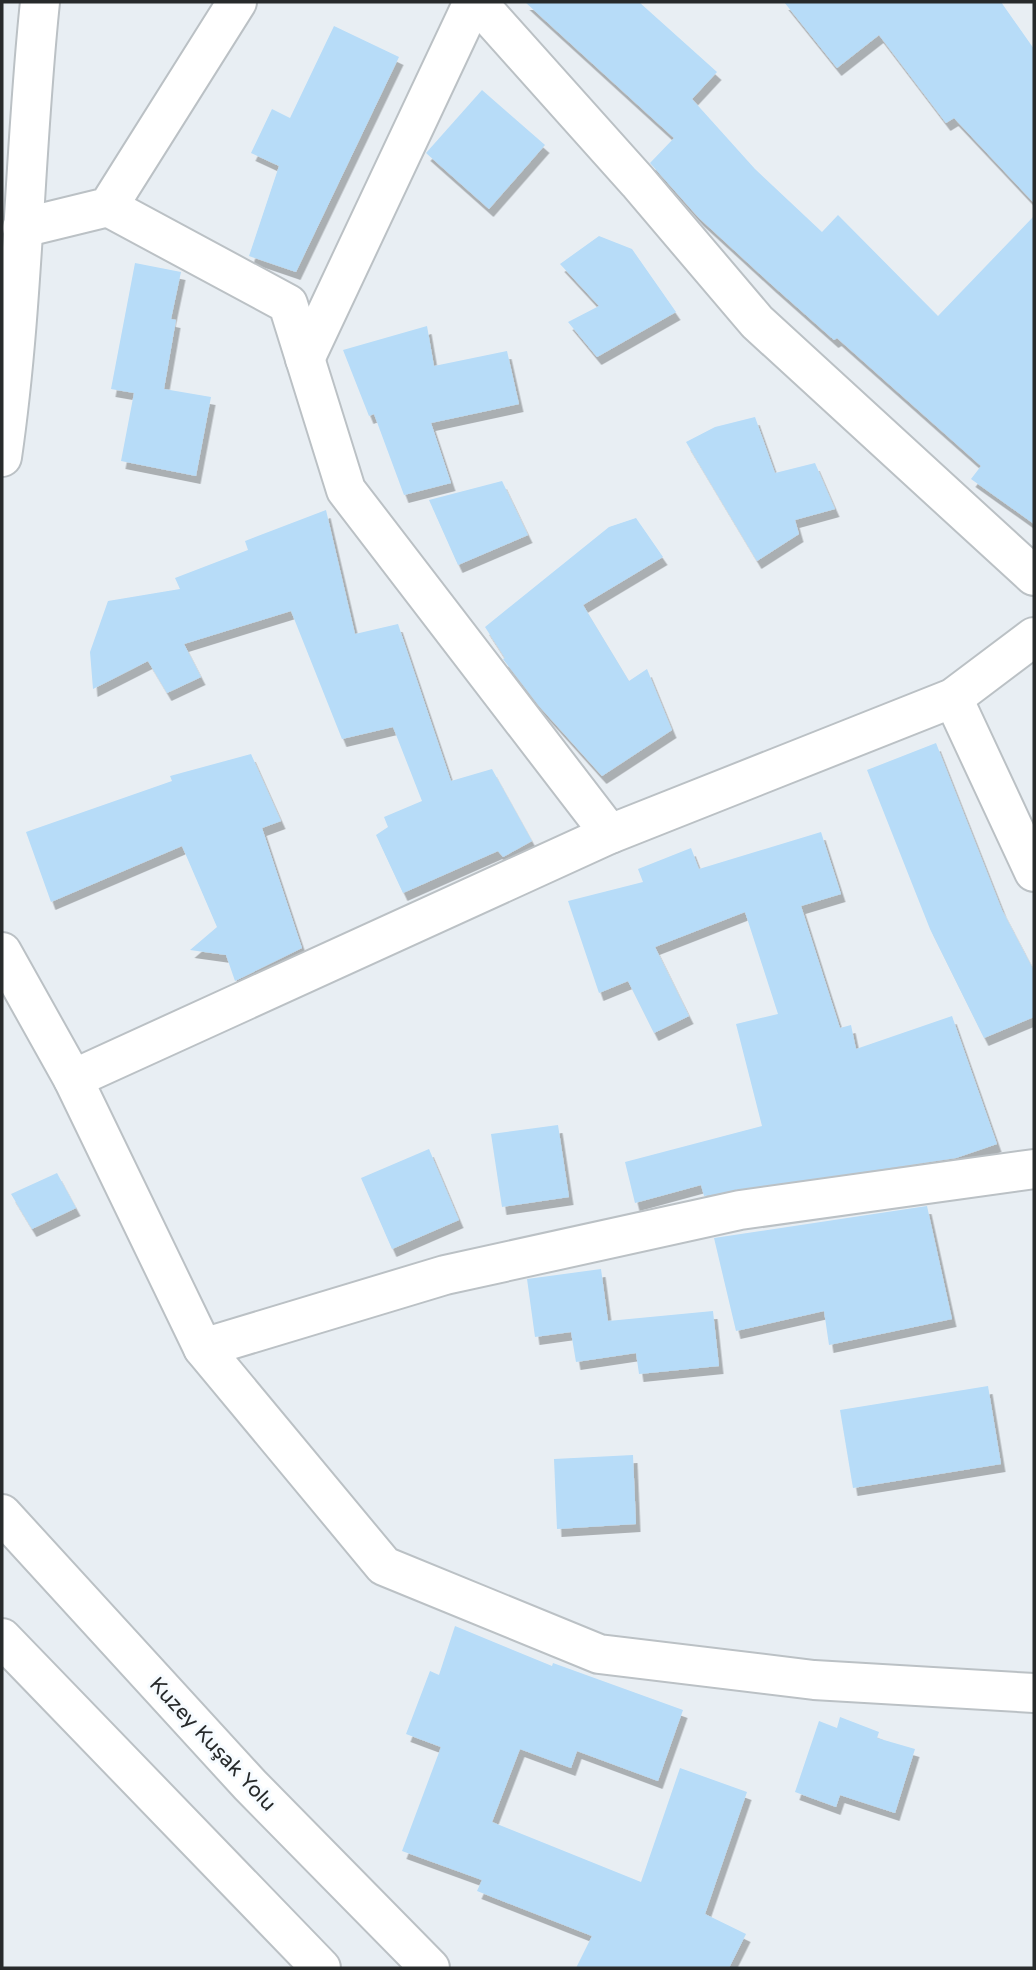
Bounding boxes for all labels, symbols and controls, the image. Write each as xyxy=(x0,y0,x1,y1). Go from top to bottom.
street label: Kuzey Kuşak Yolu xyxy=(144,1672,281,1817)

